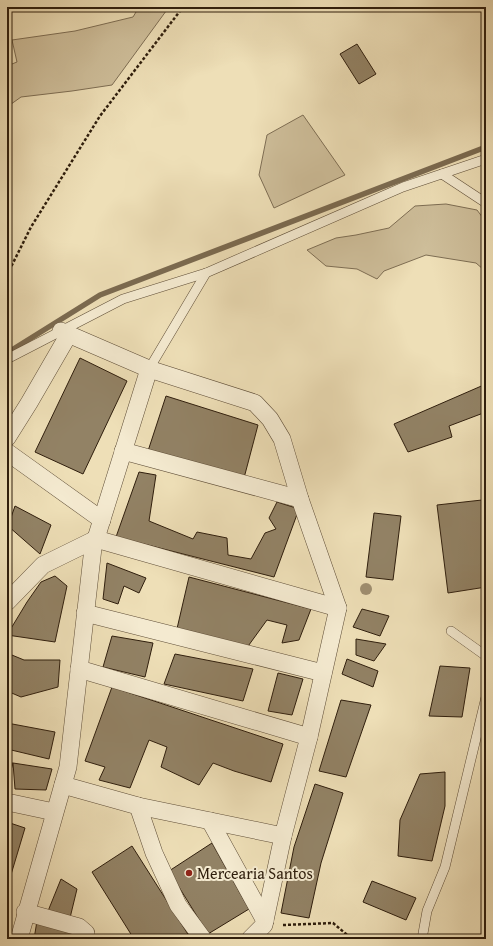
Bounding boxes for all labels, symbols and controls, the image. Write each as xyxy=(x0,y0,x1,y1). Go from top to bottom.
place label: Mercearia Santos xyxy=(197,861,313,885)
marker: Mercearia Santos xyxy=(184,868,194,878)

